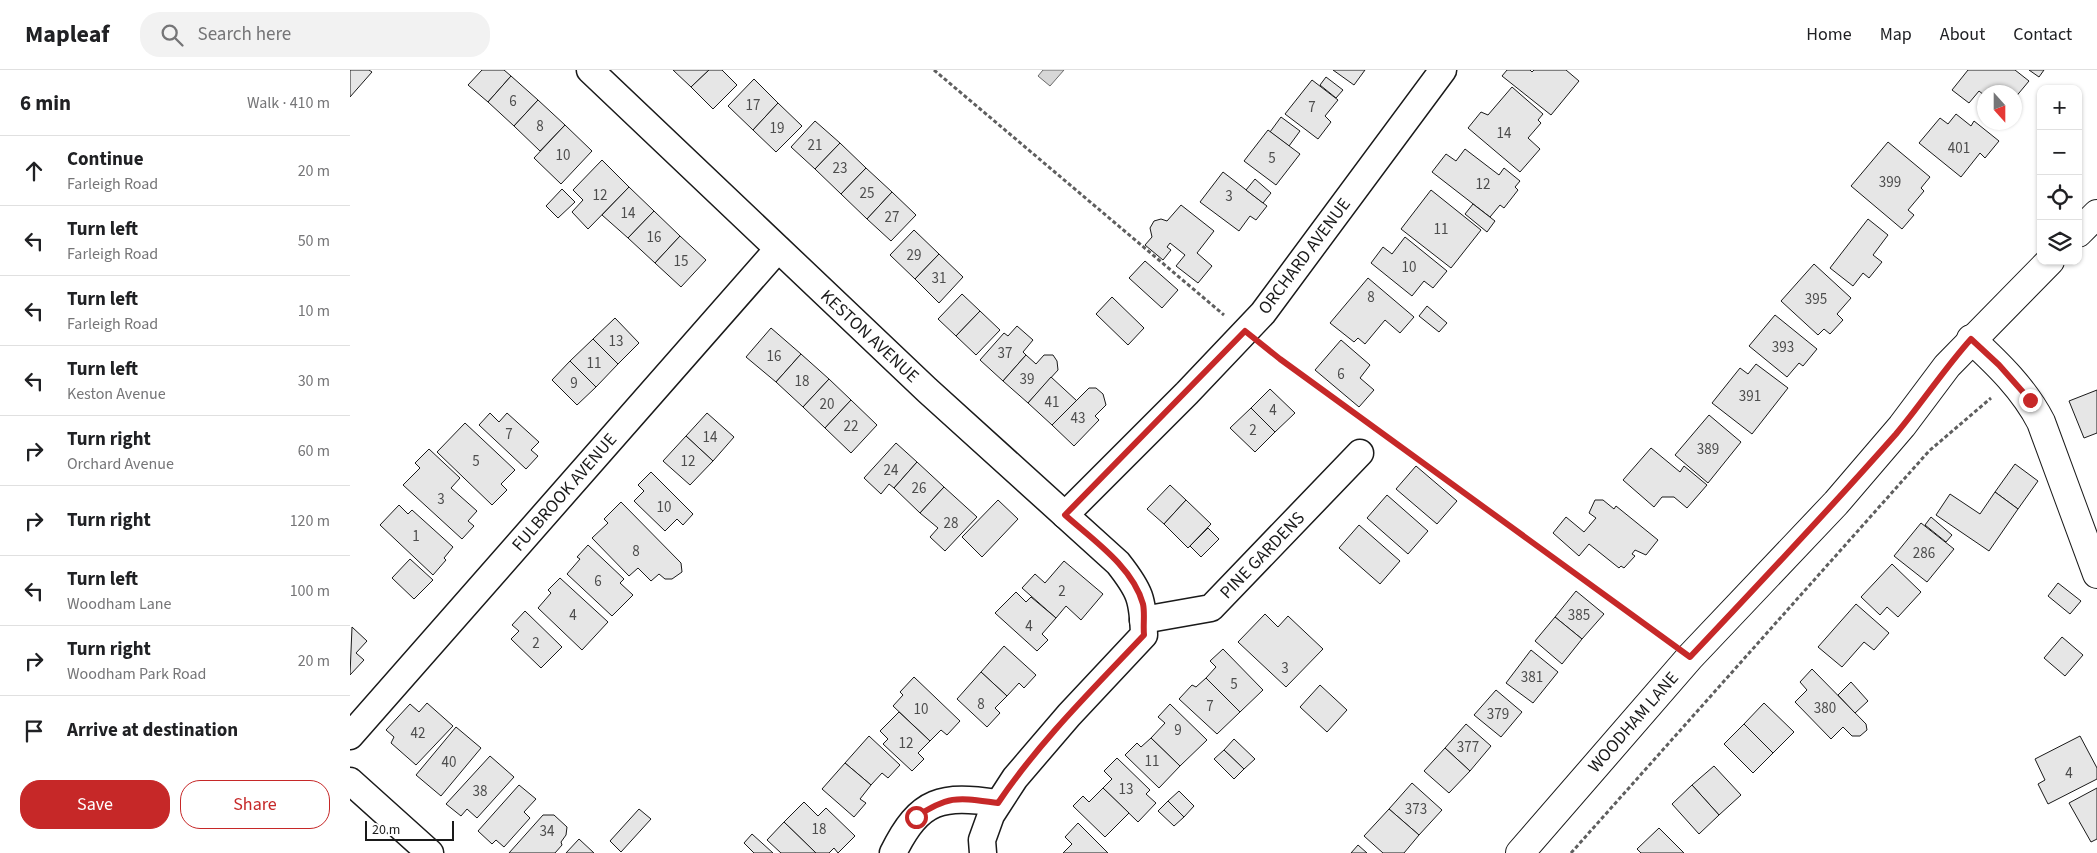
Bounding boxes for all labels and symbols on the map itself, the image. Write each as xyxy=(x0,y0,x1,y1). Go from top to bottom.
north arrow xyxy=(1977,85,2022,130)
house number: 6 xyxy=(509,91,517,112)
house number: 17 xyxy=(746,95,760,116)
house number: 7 xyxy=(1308,97,1316,118)
house number: 8 xyxy=(536,116,544,137)
house number: 19 xyxy=(770,118,784,139)
house number: 14 xyxy=(1497,123,1512,144)
house number: 21 xyxy=(808,135,822,156)
house number: 401 xyxy=(1948,138,1970,159)
house number: 10 xyxy=(556,145,570,166)
house number: 5 xyxy=(1268,148,1276,169)
house number: 23 xyxy=(833,158,847,179)
house number: 399 xyxy=(1879,172,1901,193)
house number: 12 xyxy=(1476,174,1490,195)
house number: 25 xyxy=(860,183,874,204)
house number: 12 xyxy=(593,185,607,206)
house number: 3 xyxy=(1225,186,1233,207)
street label: ORCHARD AVENUE xyxy=(1252,193,1356,320)
house number: 14 xyxy=(621,203,636,224)
house number: 27 xyxy=(885,207,899,228)
house number: 11 xyxy=(1434,219,1448,240)
house number: 16 xyxy=(647,227,661,248)
house number: 29 xyxy=(907,245,921,266)
house number: 15 xyxy=(674,251,688,272)
house number: 10 xyxy=(1402,257,1416,278)
house number: 31 xyxy=(932,268,946,289)
street label: KESTON AVENUE xyxy=(815,284,924,389)
house number: 8 xyxy=(1367,287,1375,308)
house number: 395 xyxy=(1805,289,1827,310)
house number: 13 xyxy=(609,331,623,352)
house number: 393 xyxy=(1772,337,1794,358)
house number: 37 xyxy=(998,343,1012,364)
house number: 16 xyxy=(767,346,781,367)
house number: 11 xyxy=(587,353,601,374)
house number: 6 xyxy=(1337,364,1345,385)
house number: 39 xyxy=(1020,369,1034,390)
house number: 18 xyxy=(795,371,809,392)
house number: 9 xyxy=(570,373,578,394)
house number: 391 xyxy=(1739,386,1761,407)
route end xyxy=(2019,389,2042,412)
house number: 41 xyxy=(1045,392,1059,413)
house number: 20 xyxy=(820,394,834,415)
house number: 4 xyxy=(1269,400,1277,421)
house number: 43 xyxy=(1071,408,1085,429)
house number: 22 xyxy=(844,416,858,437)
house number: 2 xyxy=(1249,420,1257,441)
house number: 7 xyxy=(505,424,513,445)
house number: 14 xyxy=(703,427,718,448)
street label: FULBROOK AVENUE xyxy=(506,428,623,557)
house number: 389 xyxy=(1697,439,1719,460)
house number: 5 xyxy=(472,451,480,472)
house number: 12 xyxy=(681,451,695,472)
house number: 24 xyxy=(884,460,899,481)
house number: 26 xyxy=(912,478,926,499)
house number: 3 xyxy=(437,489,445,510)
house number: 10 xyxy=(657,497,671,518)
street label: PINE GARDENS xyxy=(1214,506,1310,605)
house number: 28 xyxy=(944,513,958,534)
house number: 1 xyxy=(412,526,420,547)
house number: 8 xyxy=(632,541,640,562)
house number: 286 xyxy=(1913,543,1935,564)
house number: 6 xyxy=(594,571,602,592)
house number: 2 xyxy=(1058,581,1066,602)
house number: 4 xyxy=(569,605,577,626)
house number: 385 xyxy=(1568,605,1590,626)
house number: 4 xyxy=(1025,616,1033,637)
house number: 2 xyxy=(532,633,540,654)
house number: 3 xyxy=(1281,658,1289,679)
street label: WOODHAM LANE xyxy=(1582,666,1684,778)
house number: 381 xyxy=(1521,667,1543,688)
house number: 5 xyxy=(1230,674,1238,695)
house number: 8 xyxy=(977,694,985,715)
house number: 7 xyxy=(1206,696,1214,717)
house number: 380 xyxy=(1814,698,1836,719)
house number: 10 xyxy=(914,699,928,720)
house number: 379 xyxy=(1487,704,1509,725)
house number: 9 xyxy=(1174,720,1182,741)
house number: 42 xyxy=(411,723,425,744)
house number: 12 xyxy=(899,733,913,754)
house number: 377 xyxy=(1457,737,1479,758)
house number: 11 xyxy=(1145,751,1159,772)
house number: 40 xyxy=(442,752,456,773)
house number: 4 xyxy=(2065,763,2073,784)
house number: 13 xyxy=(1119,779,1133,800)
house number: 38 xyxy=(473,781,487,802)
house number: 373 xyxy=(1405,799,1427,820)
route start xyxy=(905,806,928,829)
scale bar xyxy=(365,818,454,841)
house number: 18 xyxy=(812,819,826,840)
house number: 34 xyxy=(540,821,555,842)

